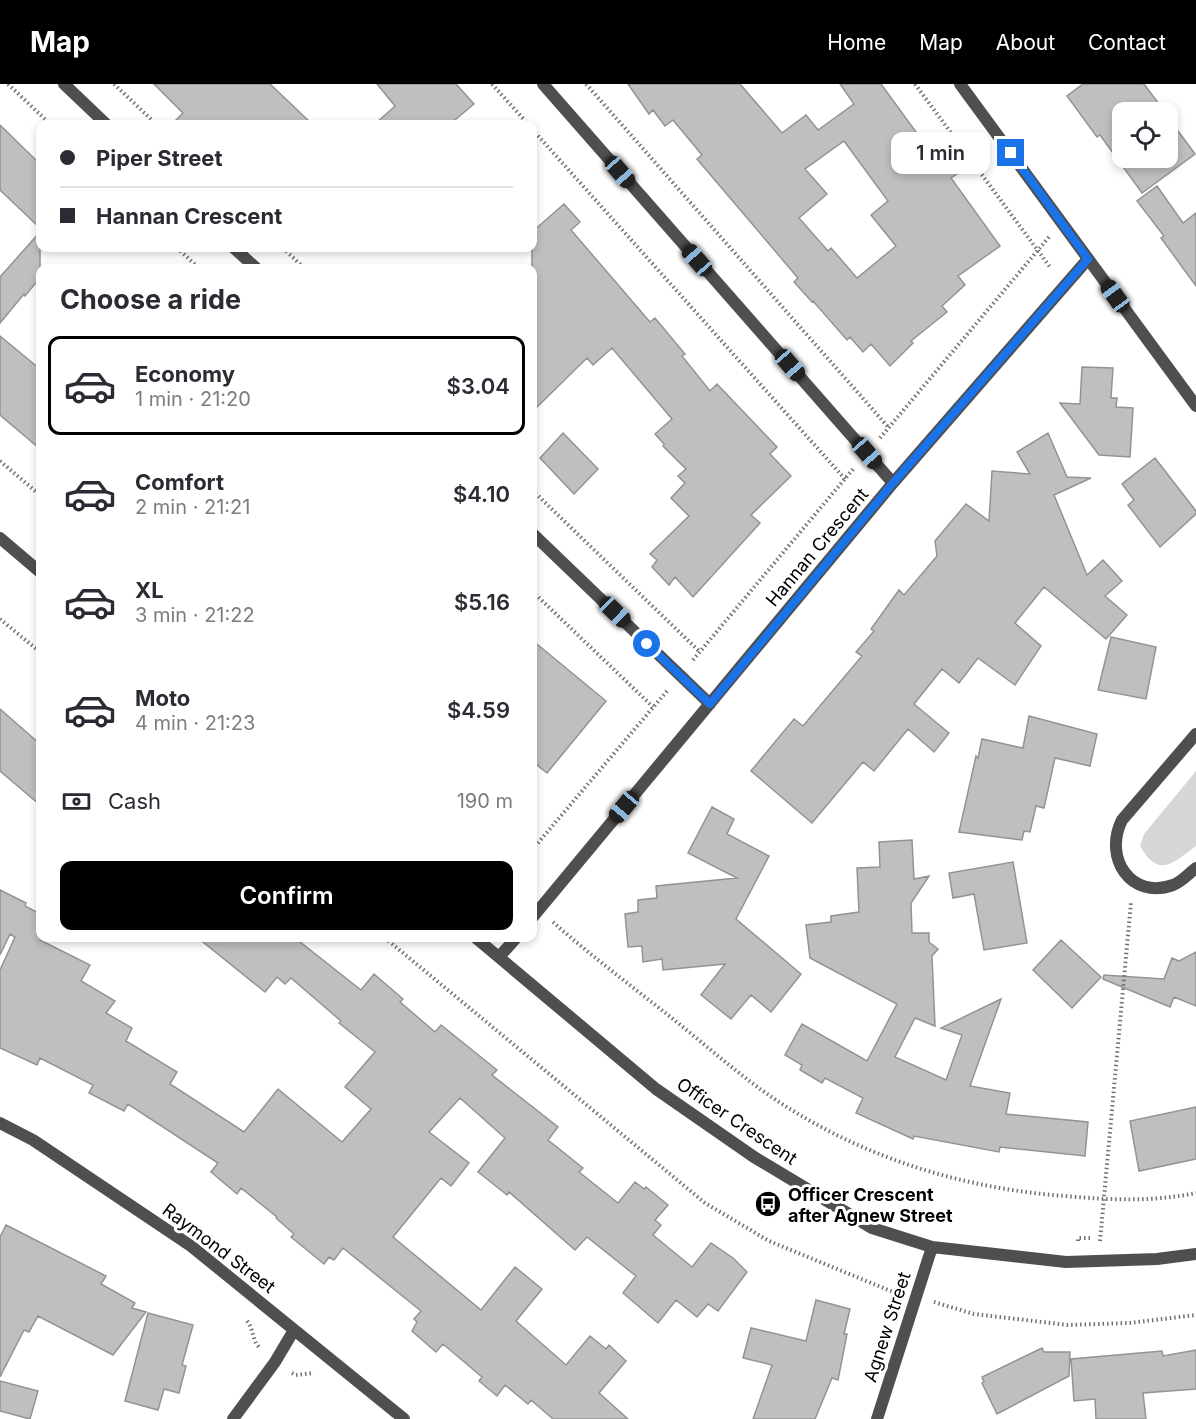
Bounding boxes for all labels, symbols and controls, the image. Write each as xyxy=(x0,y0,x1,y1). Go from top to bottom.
text: Map xyxy=(30,25,90,59)
text: Home xyxy=(827,30,886,55)
text: Map xyxy=(919,30,963,55)
text: About xyxy=(996,30,1055,55)
text: Contact xyxy=(1088,30,1166,55)
map controls xyxy=(1112,102,1178,168)
button: locate xyxy=(1112,102,1178,168)
callout: 1 min xyxy=(891,132,990,174)
route end xyxy=(997,139,1024,166)
text: 1 min xyxy=(916,141,965,165)
text: Piper Street xyxy=(96,145,223,171)
car xyxy=(601,153,639,191)
text: Hannan Crescent xyxy=(96,203,282,229)
car xyxy=(678,241,716,279)
car xyxy=(1097,276,1133,316)
text: Choose a ride xyxy=(60,283,241,316)
car xyxy=(771,346,809,384)
icon: car xyxy=(63,359,117,413)
text: Economy xyxy=(135,361,235,387)
text: $3.04 xyxy=(447,373,510,399)
text: 1 min · 21:20 xyxy=(135,387,251,411)
car xyxy=(848,434,886,472)
icon: car xyxy=(63,467,117,521)
text: Comfort xyxy=(135,469,224,495)
text: $4.10 xyxy=(453,481,510,507)
street label: Hannan Crescent xyxy=(762,484,873,610)
text: 2 min · 21:21 xyxy=(135,495,250,519)
icon: car xyxy=(63,575,117,629)
text: XL xyxy=(135,577,164,603)
text: $5.16 xyxy=(454,589,510,615)
car xyxy=(596,593,634,631)
text: 3 min · 21:22 xyxy=(135,603,255,627)
route start xyxy=(633,630,660,657)
icon: car xyxy=(63,683,117,737)
text: Moto xyxy=(135,685,190,711)
text: $4.59 xyxy=(447,697,510,723)
text: 4 min · 21:23 xyxy=(135,711,255,735)
icon: cash xyxy=(60,785,93,818)
car xyxy=(606,787,642,827)
text: Cash xyxy=(108,788,161,814)
text: 190 m xyxy=(457,789,513,813)
button: Confirm xyxy=(60,861,513,930)
street label: Officer Crescent xyxy=(673,1073,801,1169)
place label: Officer Crescent after Agnew Street xyxy=(788,1184,953,1226)
bus stop icon: Officer Crescent after Agnew Street xyxy=(753,1189,783,1219)
street label: Raymond Street xyxy=(159,1199,280,1297)
street label: Agnew Street xyxy=(859,1269,915,1385)

